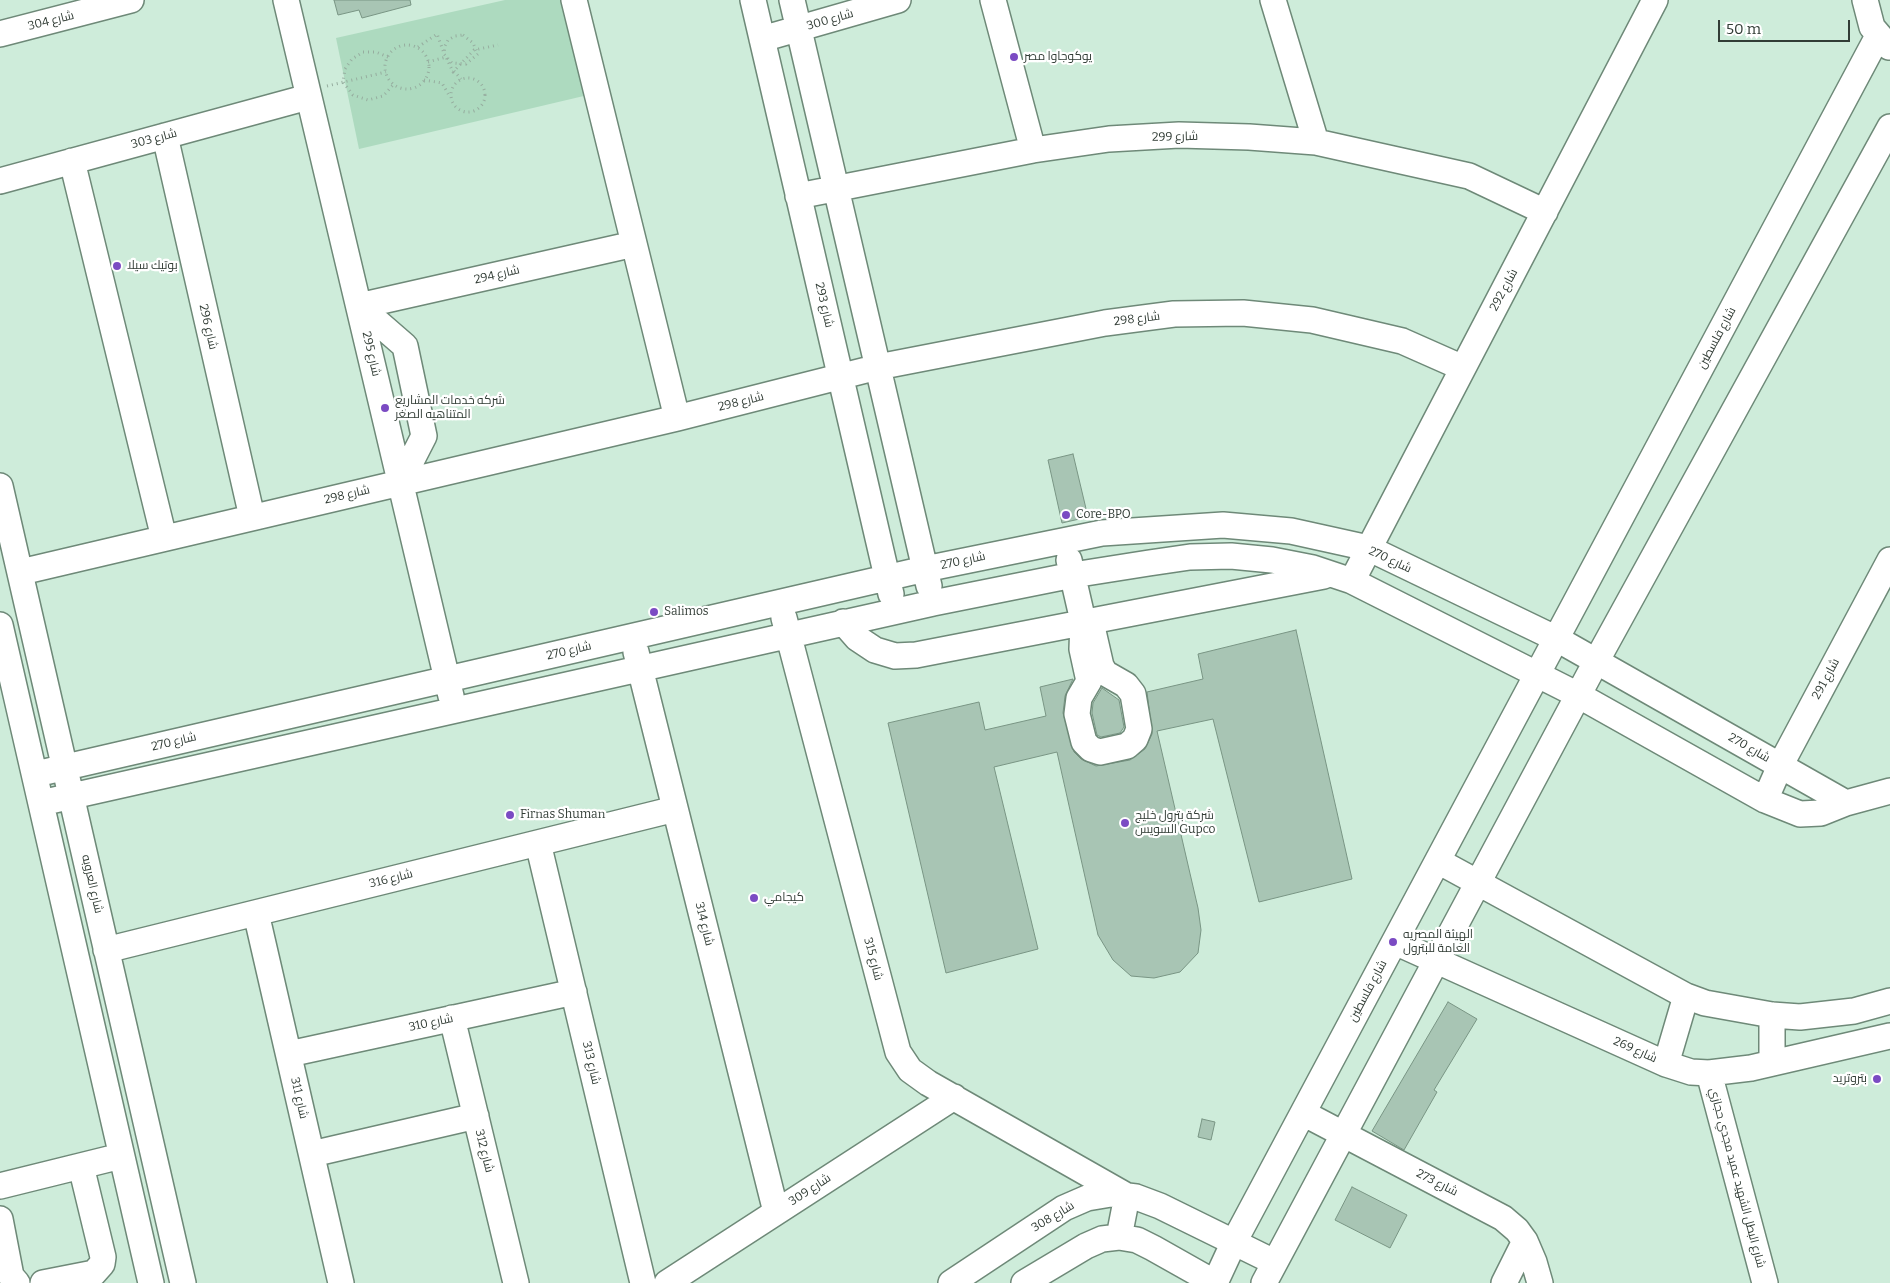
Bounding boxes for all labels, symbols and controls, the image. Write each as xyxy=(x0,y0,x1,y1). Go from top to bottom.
street label: شارع 300 xyxy=(805,6,855,34)
street label: شارع 304 xyxy=(26,8,76,34)
scale bar xyxy=(1720,10,1852,42)
text: 50 m xyxy=(1726,20,1761,38)
place label: يوكوجاوا مصر xyxy=(1024,50,1092,64)
marker: يوكوجاوا مصر xyxy=(1008,51,1020,63)
street label: شارع 303 xyxy=(129,126,179,152)
street label: شارع 299 xyxy=(1152,129,1198,145)
place label: بوتيك سيلا xyxy=(127,259,178,273)
marker: بوتيك سيلا xyxy=(111,260,123,272)
street label: شارع 294 xyxy=(473,263,521,287)
street label: شارع 292 xyxy=(1487,266,1521,314)
street label: شارع 293 xyxy=(812,281,836,329)
street label: شارع 296 xyxy=(196,303,220,351)
street label: شارع فلسطين xyxy=(1695,305,1739,371)
street label: شارع 298 xyxy=(1113,309,1161,329)
street label: شارع 295 xyxy=(359,330,383,378)
street label: شارع 298 xyxy=(717,389,765,415)
place label: شركه خدمات المشاريع المتناهيه الصغر xyxy=(395,394,505,422)
marker: شركه خدمات المشاريع المتناهيه الصغر xyxy=(379,402,391,414)
street label: شارع 298 xyxy=(323,483,371,507)
place label: Core-BPO xyxy=(1076,508,1131,522)
marker: Core-BPO xyxy=(1060,509,1072,521)
street label: شارع 270 xyxy=(1366,544,1414,576)
street label: شارع 270 xyxy=(939,549,987,573)
place label: Salimos xyxy=(664,605,709,619)
marker: Salimos xyxy=(648,606,660,618)
street label: شارع 270 xyxy=(545,639,593,663)
street label: شارع 291 xyxy=(1809,656,1843,702)
street label: شارع 270 xyxy=(150,730,198,754)
street label: شارع 270 xyxy=(1726,730,1772,766)
place label: Firnas Shuman xyxy=(520,808,605,822)
marker: Firnas Shuman xyxy=(504,809,516,821)
place label: شركة بترول خليج السويس Gupco xyxy=(1135,809,1215,837)
marker: شركة بترول خليج السويس Gupco xyxy=(1119,817,1131,829)
street label: شارع العروبه xyxy=(78,853,106,915)
street label: شارع 316 xyxy=(368,867,414,891)
place label: كيجامي xyxy=(764,891,804,905)
marker: كيجامي xyxy=(748,892,760,904)
street label: شارع 314 xyxy=(692,901,716,947)
place label: الهيئة المصريه العامة للبترول xyxy=(1403,928,1473,956)
street label: شارع 315 xyxy=(860,936,886,982)
marker: الهيئة المصريه العامة للبترول xyxy=(1387,936,1399,948)
street label: شارع فلسطين xyxy=(1346,958,1390,1024)
street label: شارع 310 xyxy=(407,1011,455,1035)
street label: شارع 269 xyxy=(1611,1034,1659,1066)
street label: شارع 313 xyxy=(579,1040,603,1086)
place label: بتروتريد xyxy=(1833,1072,1867,1086)
marker: بتروتريد xyxy=(1871,1073,1883,1085)
street label: شارع 311 xyxy=(287,1076,311,1120)
street label: شارع البطل الشهيد عميد مجدي حجازي xyxy=(1706,1086,1768,1270)
street label: شارع 312 xyxy=(472,1128,496,1174)
street label: شارع 273 xyxy=(1414,1166,1460,1200)
street label: شارع 309 xyxy=(786,1171,834,1209)
street label: شارع 308 xyxy=(1029,1199,1077,1235)

